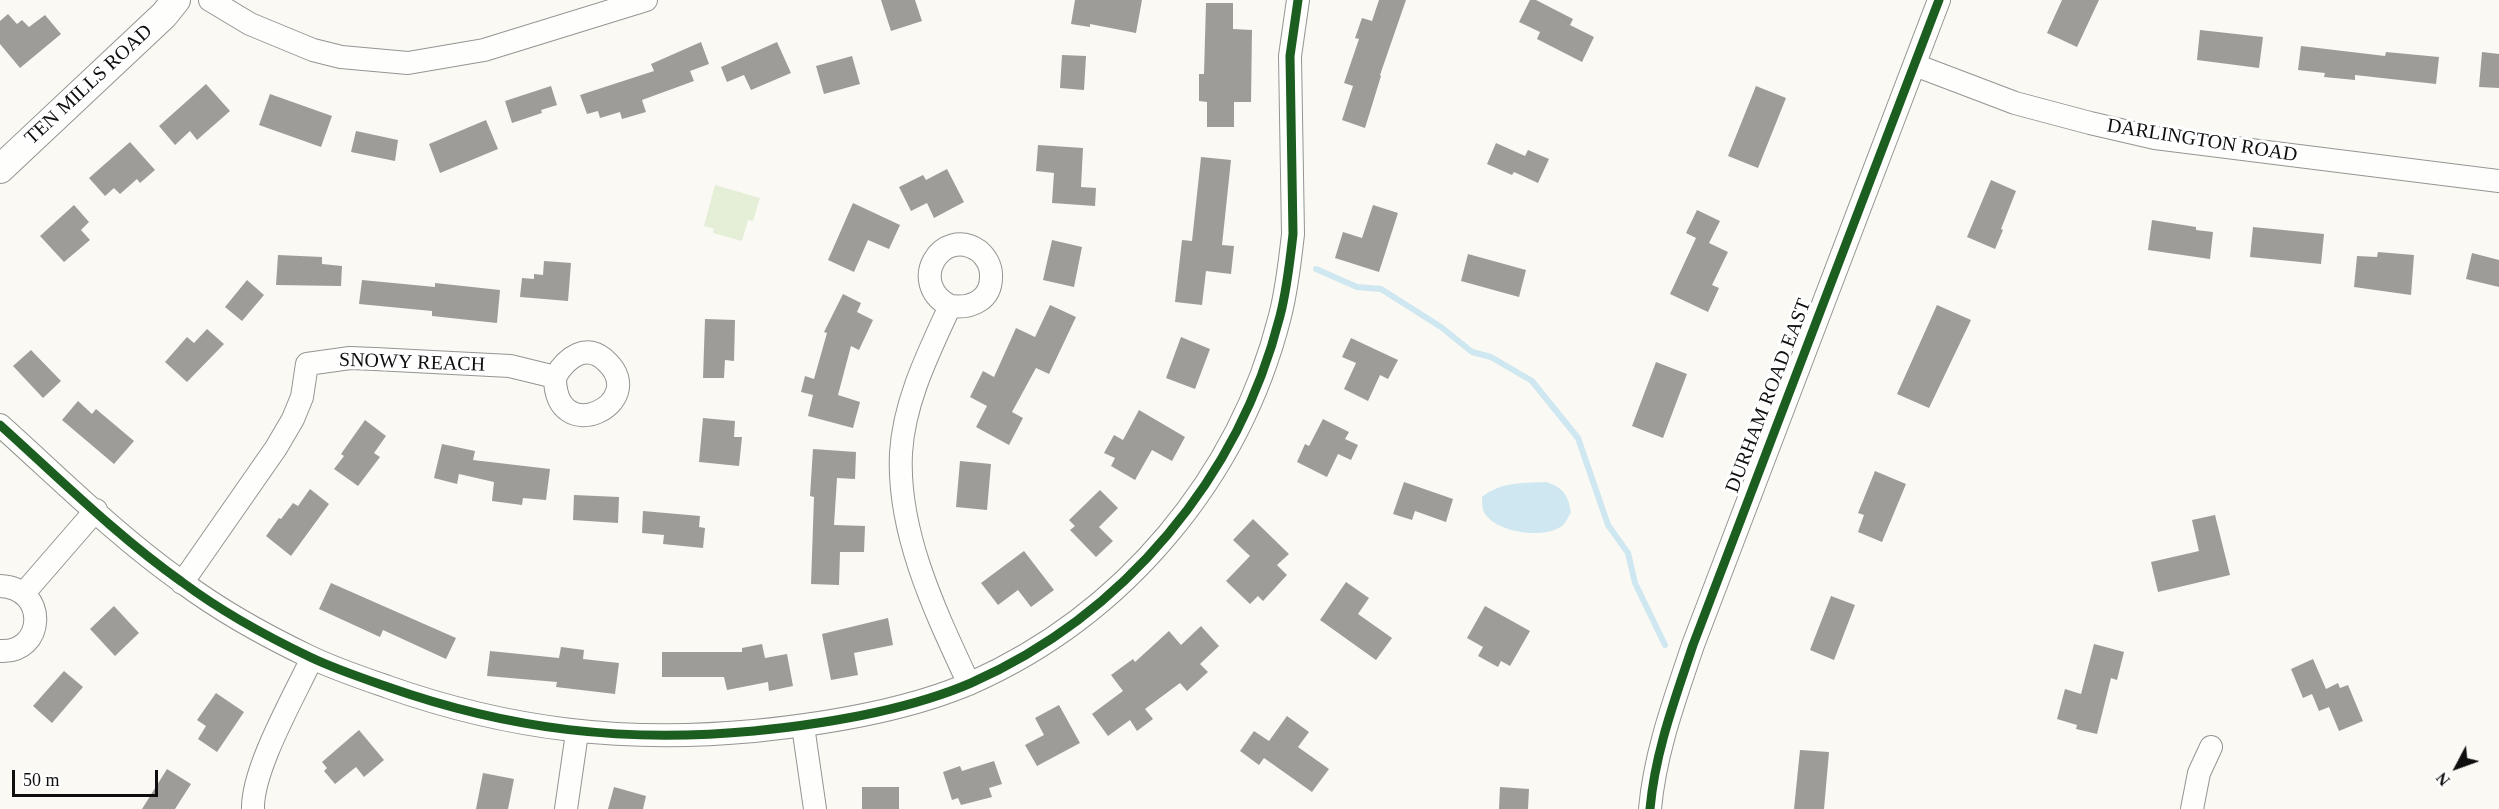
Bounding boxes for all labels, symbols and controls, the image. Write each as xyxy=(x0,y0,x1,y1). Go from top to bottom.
street label: TEN MILLS ROAD xyxy=(20,20,158,150)
street label: DARLINGTON ROAD xyxy=(2105,114,2299,168)
street label: DURHAM ROAD EAST xyxy=(1721,296,1817,496)
street label: SNOWY REACH xyxy=(339,348,485,378)
north arrow xyxy=(2427,737,2487,797)
scale bar xyxy=(15,758,160,796)
text: N xyxy=(2433,769,2453,789)
text: 50 m xyxy=(23,770,60,790)

